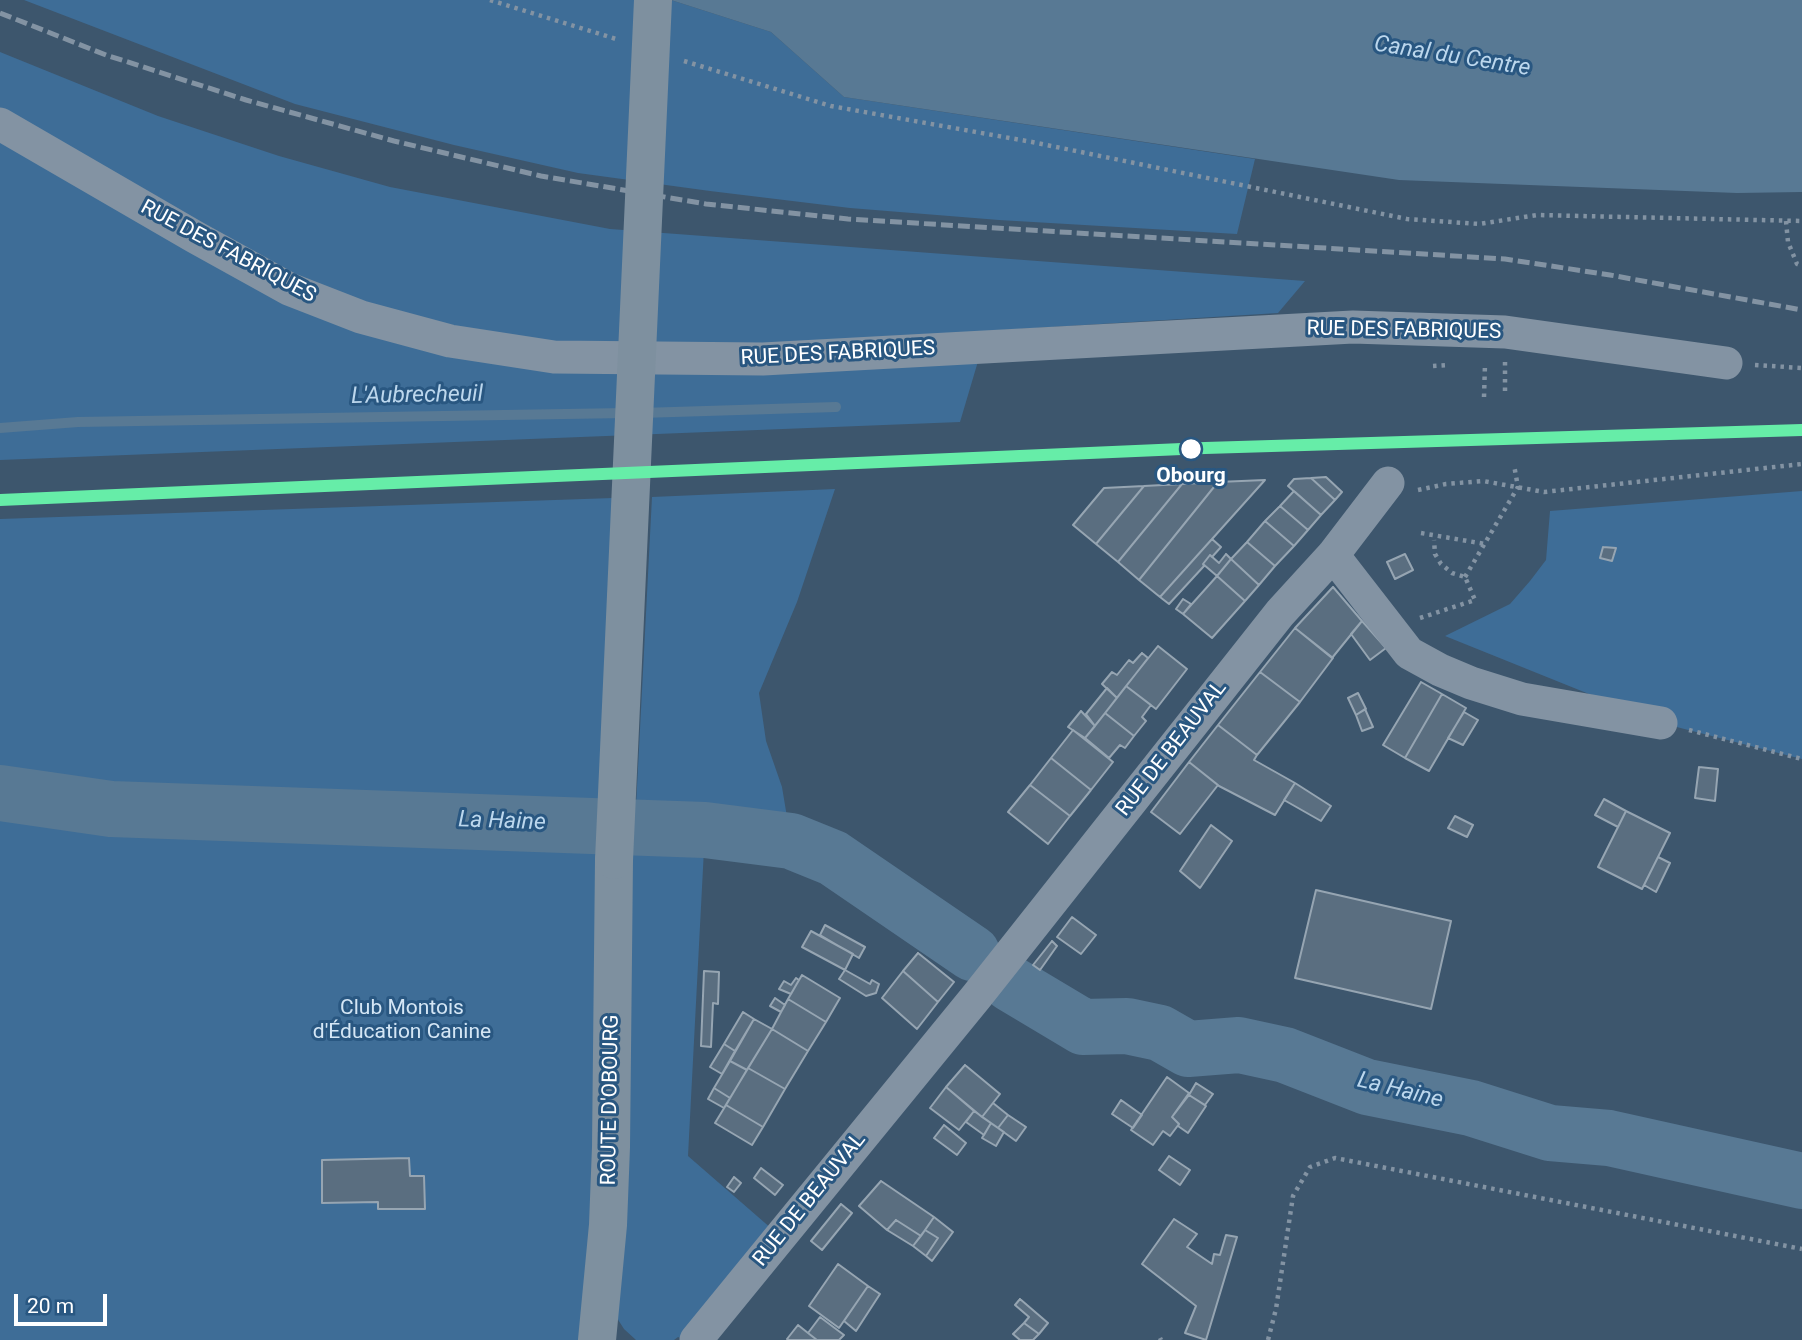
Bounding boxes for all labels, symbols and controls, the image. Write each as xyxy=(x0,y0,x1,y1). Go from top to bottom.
water label: Canal du Centre xyxy=(1372,31,1532,83)
street label: RUE DES FABRIQUES xyxy=(136,195,320,309)
street label: RUE DES FABRIQUES xyxy=(1306,317,1502,345)
street label: RUE DES FABRIQUES xyxy=(740,336,936,372)
water label: L'Aubrecheuil xyxy=(351,381,483,411)
marker: Obourg xyxy=(1179,437,1203,461)
place label: Obourg xyxy=(1156,464,1226,490)
street label: RUE DE BEAUVAL xyxy=(1111,676,1233,822)
water label: La Haine xyxy=(458,807,546,837)
park label: Club Montois d'Éducation Canine xyxy=(313,996,491,1046)
street label: ROUTE D'OBOURG xyxy=(597,1014,625,1186)
water label: La Haine xyxy=(1354,1067,1446,1115)
street label: RUE DE BEAUVAL xyxy=(748,1128,872,1272)
scale bar xyxy=(18,1280,110,1324)
text: 20 m xyxy=(27,1294,74,1318)

